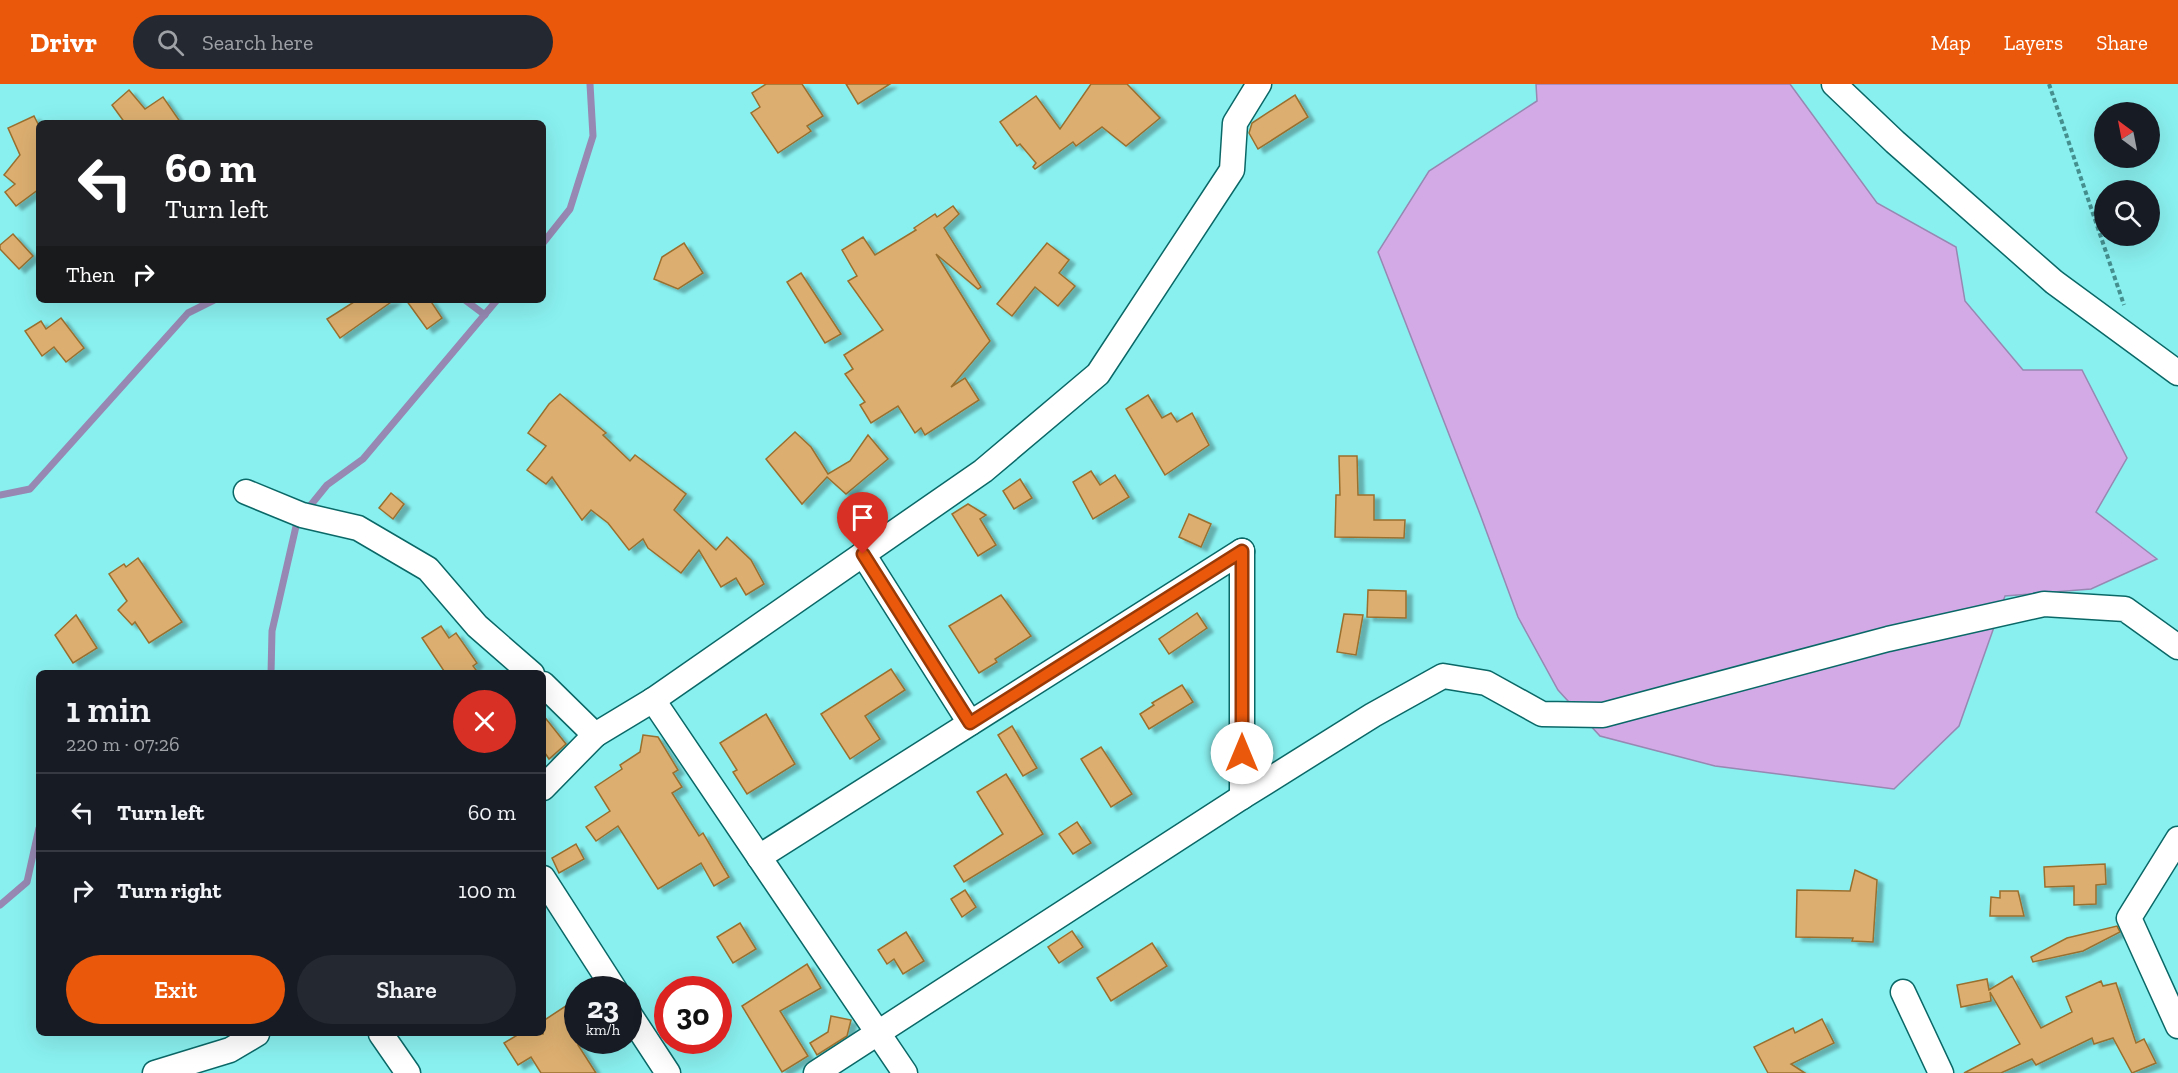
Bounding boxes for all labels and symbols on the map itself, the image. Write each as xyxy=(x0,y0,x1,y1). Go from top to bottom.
north arrow xyxy=(2094,102,2160,168)
pin xyxy=(837,492,888,554)
position arrow xyxy=(1210,721,1274,785)
speed limit sign: 30 xyxy=(654,976,732,1054)

